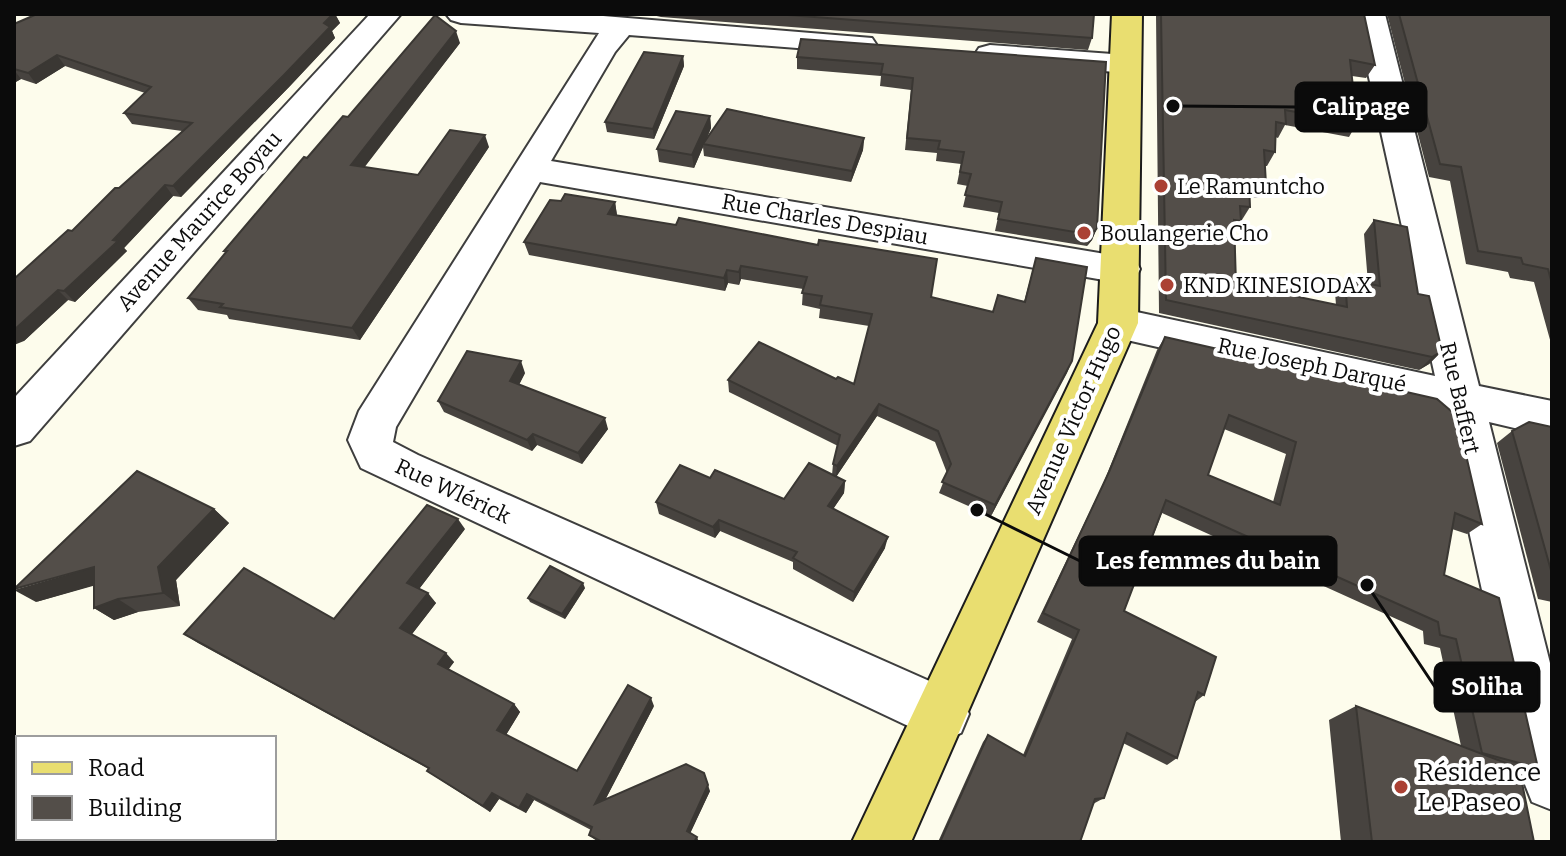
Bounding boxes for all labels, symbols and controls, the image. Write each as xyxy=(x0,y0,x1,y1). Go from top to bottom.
callout: Calipage xyxy=(1296,83,1426,131)
text: Calipage xyxy=(1312,93,1410,121)
street label: Avenue Maurice Boyau xyxy=(111,125,287,317)
place label: Le Ramuntcho xyxy=(1177,173,1325,200)
marker: Le Ramuntcho xyxy=(1152,177,1170,195)
street label: Rue Charles Despiau xyxy=(720,188,931,251)
place label: Boulangerie Cho xyxy=(1100,220,1269,247)
marker: Boulangerie Cho xyxy=(1075,224,1093,242)
place label: KND KINESIODAX xyxy=(1183,272,1372,299)
marker: KND KINESIODAX xyxy=(1158,276,1176,294)
street label: Avenue Victor Hugo xyxy=(1019,321,1127,519)
street label: Rue Joseph Darqué xyxy=(1215,332,1409,398)
street label: Rue Baffert xyxy=(1434,339,1486,457)
street label: Rue Wlérick xyxy=(391,453,515,530)
callout: Les femmes du bain xyxy=(1080,537,1336,585)
text: Les femmes du bain xyxy=(1096,547,1321,575)
callout: Soliha xyxy=(1435,663,1539,711)
text: Soliha xyxy=(1451,673,1523,701)
legend xyxy=(16,736,276,840)
text: Road xyxy=(88,754,144,782)
place label: Résidence Le Paseo xyxy=(1417,757,1541,818)
marker: Résidence Le Paseo xyxy=(1392,778,1410,796)
text: Building xyxy=(88,794,182,822)

